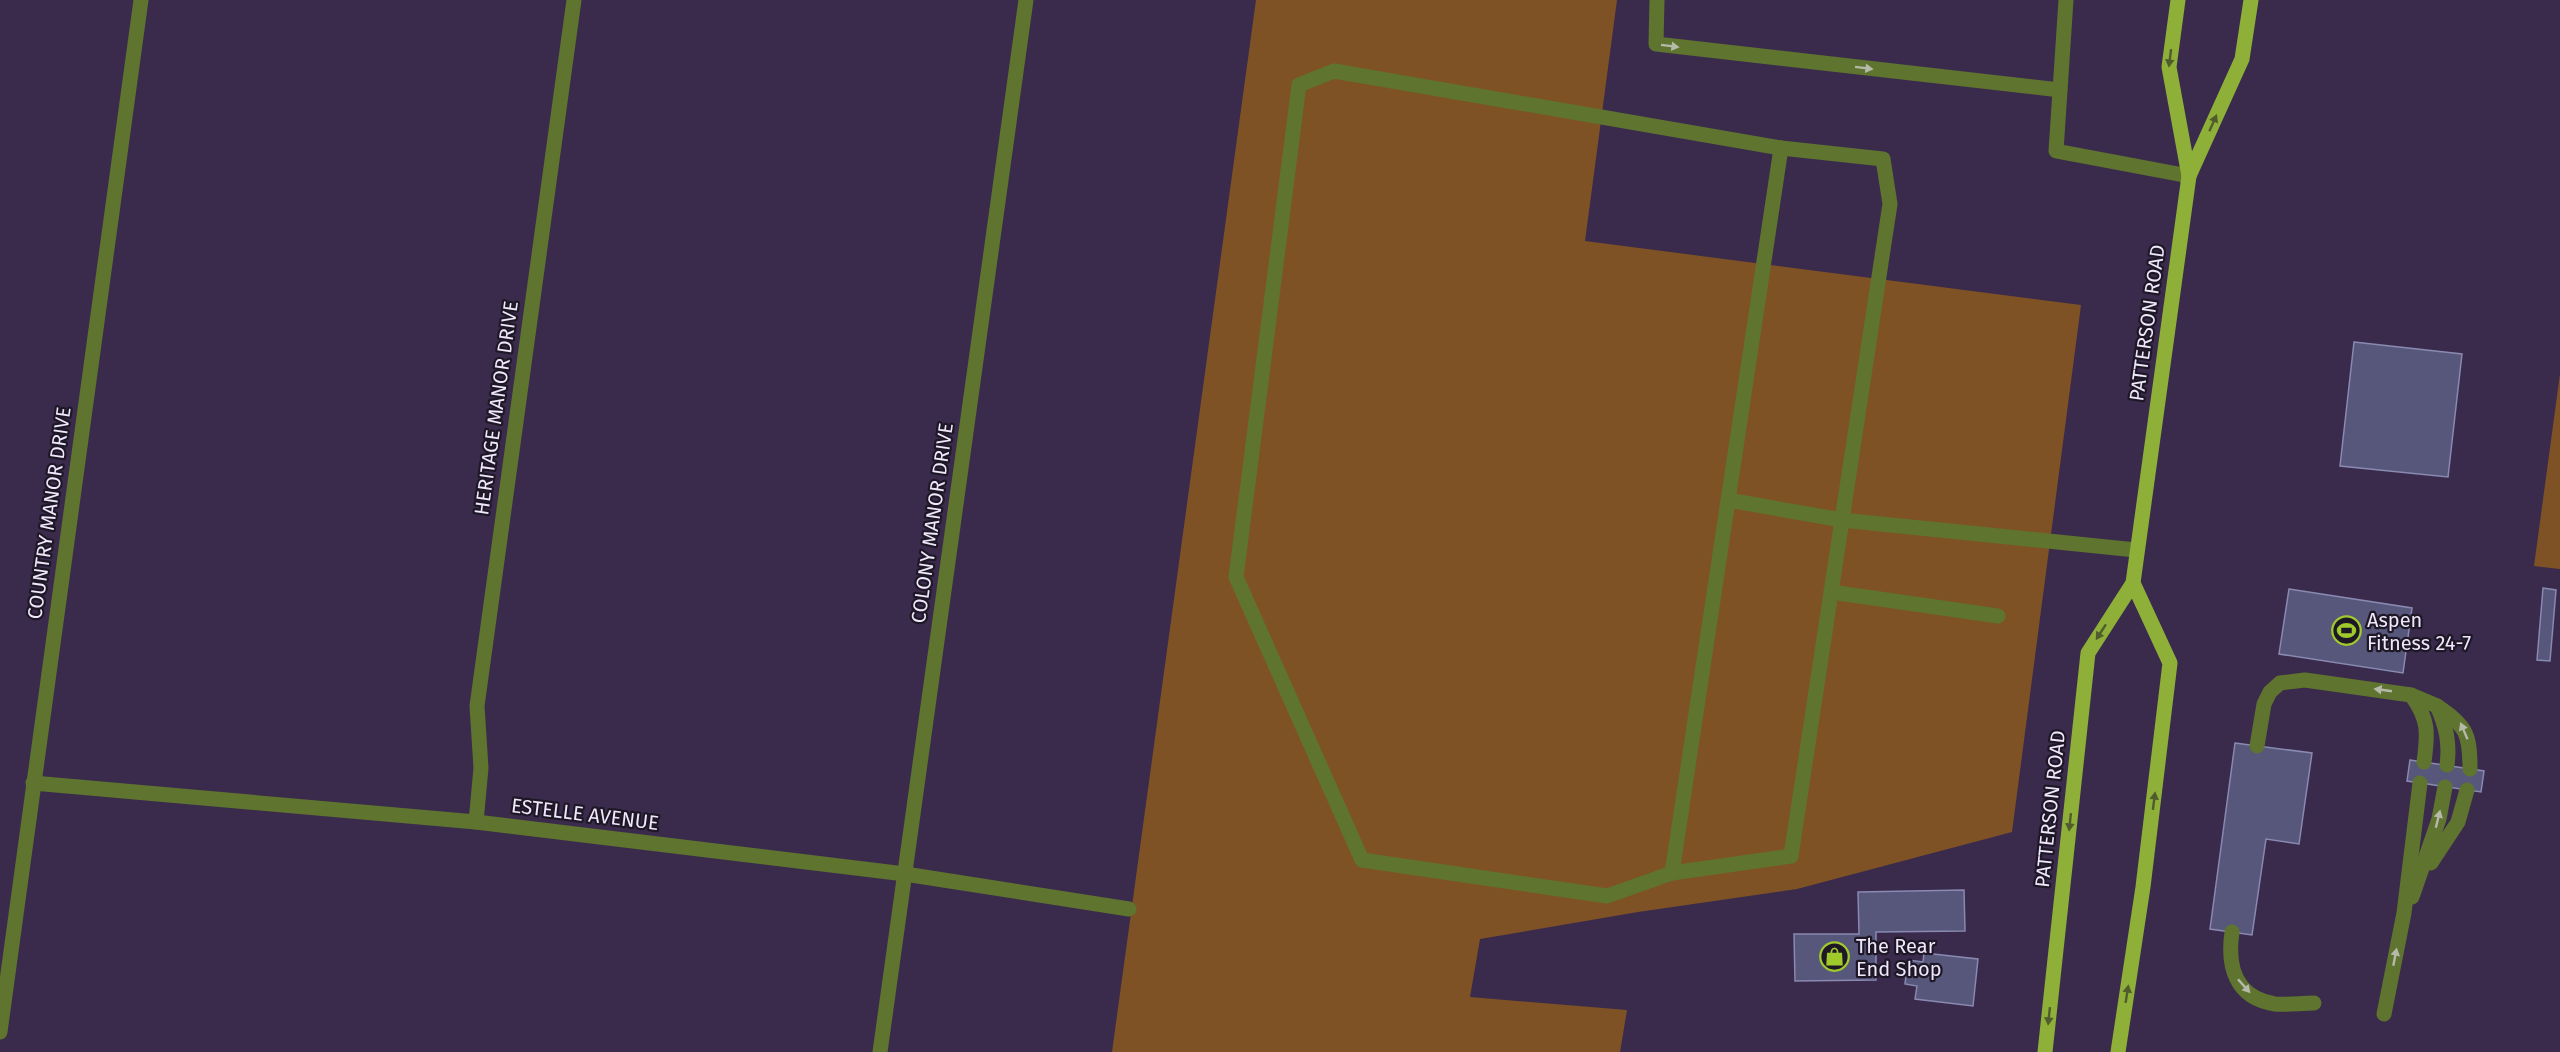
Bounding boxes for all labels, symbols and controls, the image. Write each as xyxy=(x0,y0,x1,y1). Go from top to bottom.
one-way arrow xyxy=(1661,41,1680,51)
one-way arrow xyxy=(2165,49,2175,68)
one-way arrow xyxy=(1854,63,1873,73)
one-way arrow xyxy=(2209,114,2218,131)
street label: PATTERSON ROAD xyxy=(2124,243,2170,403)
street label: HERITAGE MANOR DRIVE xyxy=(469,299,523,517)
street label: COUNTRY MANOR DRIVE xyxy=(22,405,76,621)
street label: COLONY MANOR DRIVE xyxy=(906,421,958,625)
place label: Aspen Fitness 24-7 xyxy=(2367,608,2471,655)
sports icon: Aspen Fitness 24-7 xyxy=(2330,615,2362,647)
one-way arrow xyxy=(2096,624,2107,640)
one-way arrow xyxy=(2373,685,2392,694)
one-way arrow xyxy=(2459,722,2469,740)
street label: PATTERSON ROAD xyxy=(2030,729,2070,889)
one-way arrow xyxy=(2149,791,2158,810)
street label: ESTELLE AVENUE xyxy=(510,793,660,835)
one-way arrow xyxy=(2434,810,2444,828)
one-way arrow xyxy=(2065,813,2075,832)
place label: The Rear End Shop xyxy=(1856,934,1942,981)
shop icon: The Rear End Shop xyxy=(1819,941,1851,973)
one-way arrow xyxy=(2391,947,2401,966)
one-way arrow xyxy=(2237,978,2250,993)
one-way arrow xyxy=(2123,985,2132,1004)
one-way arrow xyxy=(2044,1007,2054,1026)

